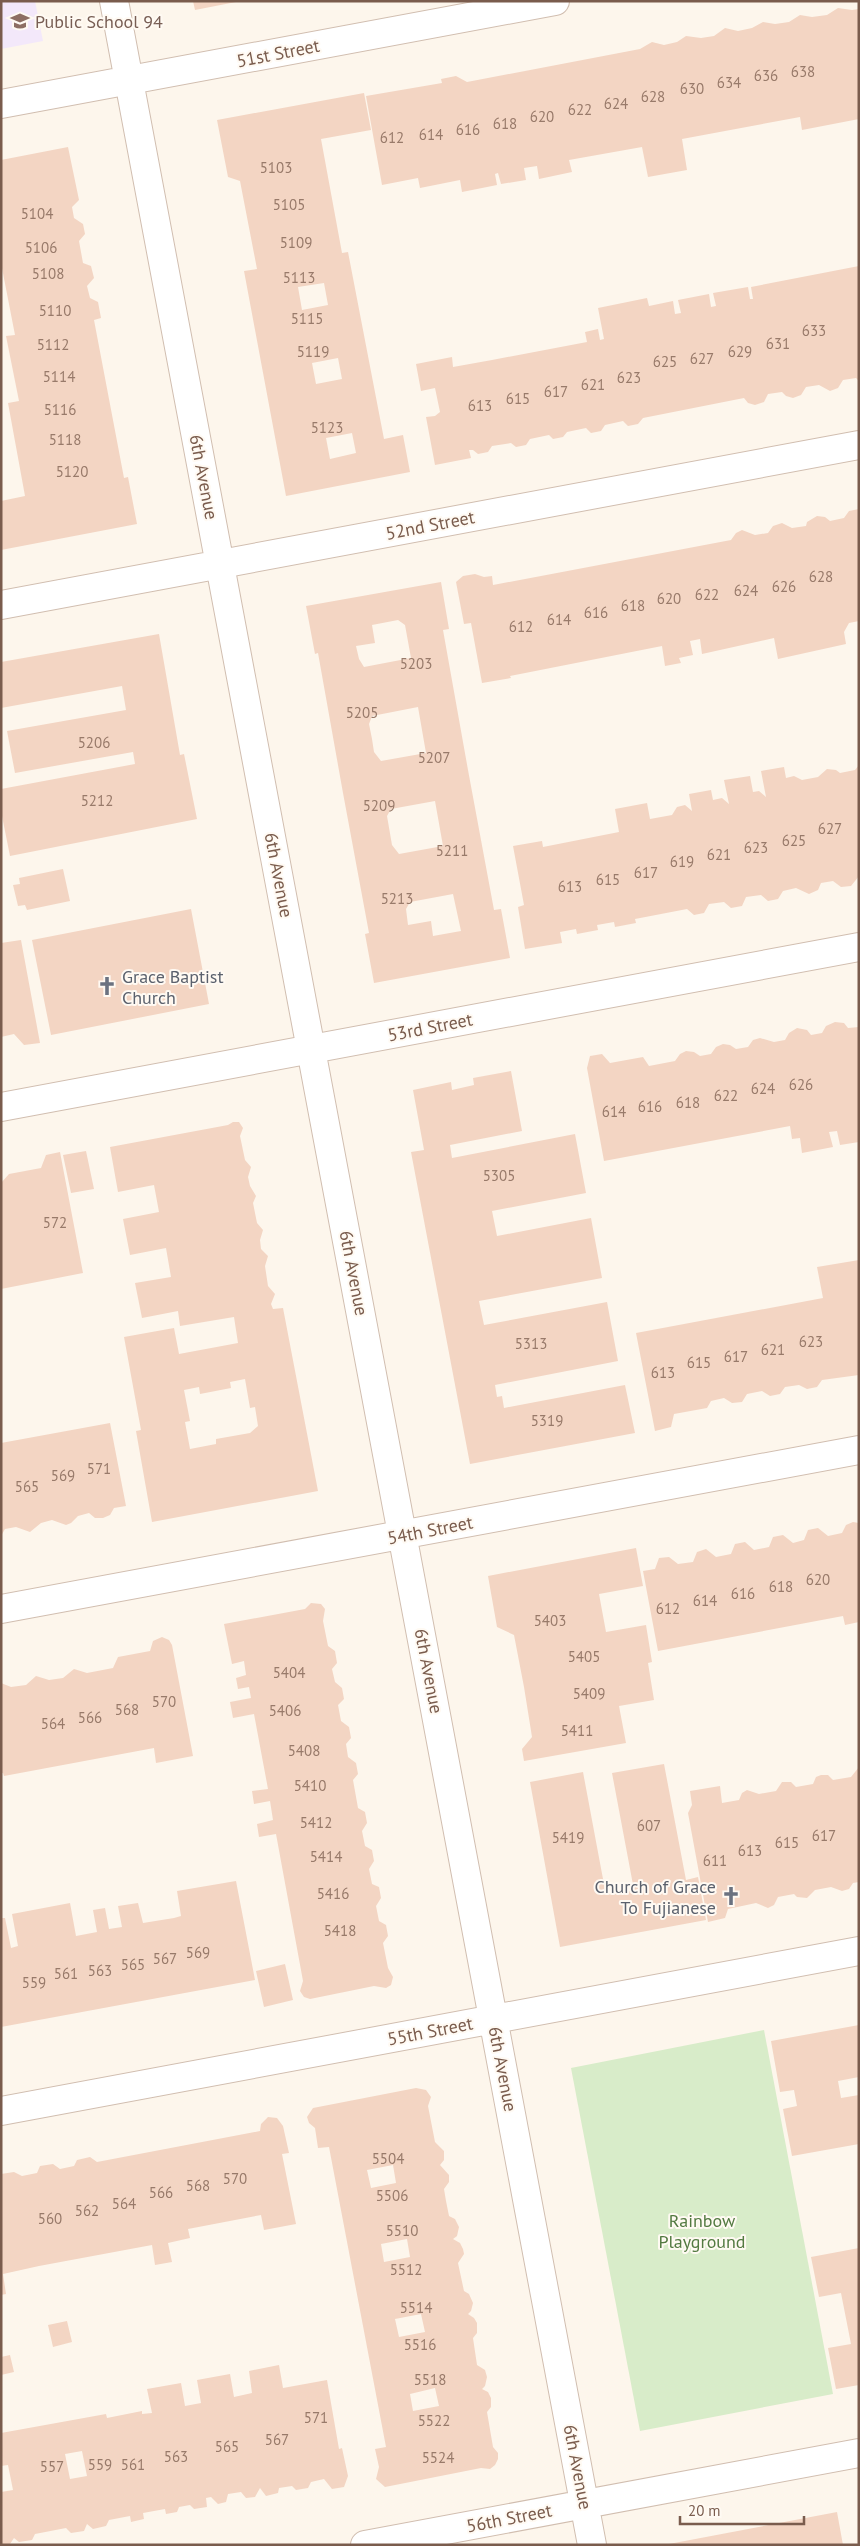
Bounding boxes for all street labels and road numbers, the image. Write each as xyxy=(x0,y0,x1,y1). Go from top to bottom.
street label: 51st Street xyxy=(235,34,321,72)
street label: 6th Avenue xyxy=(184,432,224,522)
street label: 52nd Street xyxy=(384,505,476,545)
street label: 6th Avenue xyxy=(259,830,299,920)
street label: 53rd Street xyxy=(385,1007,475,1047)
street label: 6th Avenue xyxy=(334,1228,374,1318)
street label: 54th Street xyxy=(385,1510,475,1550)
street label: 6th Avenue xyxy=(409,1626,449,1716)
street label: 55th Street xyxy=(385,2011,475,2051)
street label: 6th Avenue xyxy=(483,2024,523,2114)
street label: 6th Avenue xyxy=(558,2422,598,2512)
street label: 56th Street xyxy=(464,2498,554,2538)

